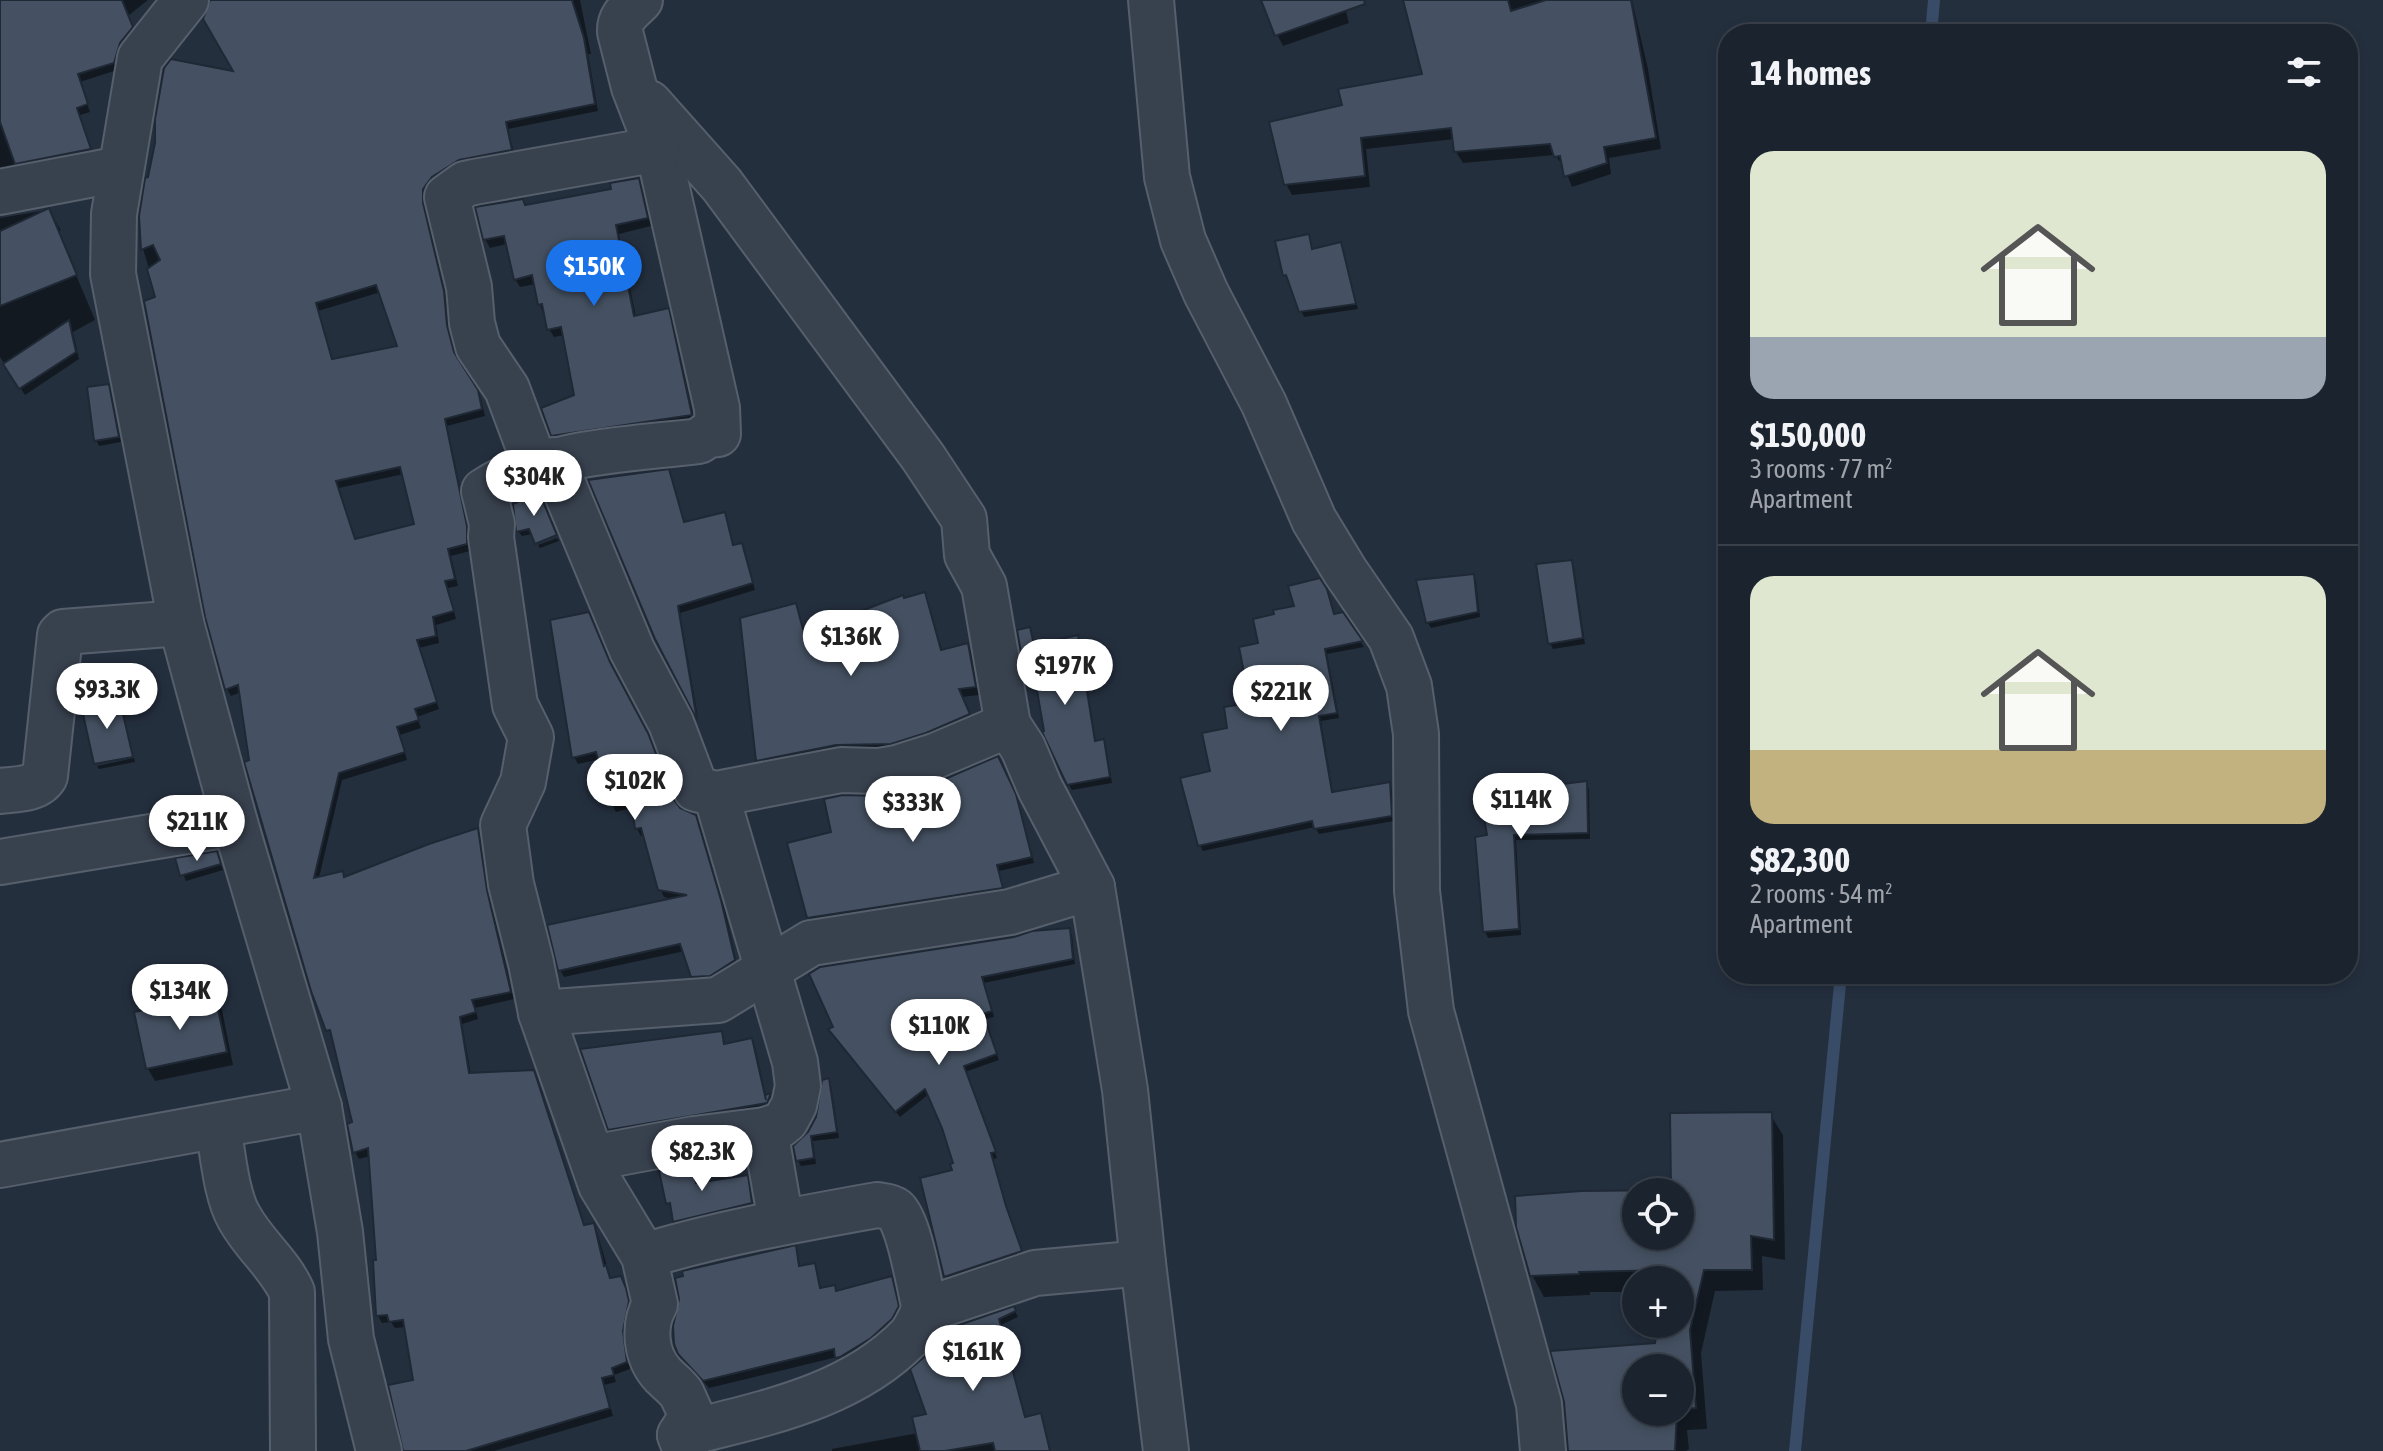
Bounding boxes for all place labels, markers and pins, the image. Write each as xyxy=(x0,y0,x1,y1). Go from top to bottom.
pin: $150K xyxy=(538,240,650,308)
pin: $304K xyxy=(478,450,590,518)
pin: $136K xyxy=(795,610,907,678)
pin: $197K xyxy=(1009,639,1121,707)
pin: $93.3K xyxy=(42,663,172,731)
pin: $221K xyxy=(1225,665,1337,733)
pin: $102K xyxy=(579,754,691,822)
pin: $114K xyxy=(1465,773,1577,841)
pin: $333K xyxy=(857,776,969,844)
pin: $211K xyxy=(141,795,253,863)
pin: $134K xyxy=(124,964,236,1032)
pin: $110K xyxy=(883,999,995,1067)
pin: $82.3K xyxy=(637,1125,767,1193)
pin: $161K xyxy=(917,1325,1029,1393)

